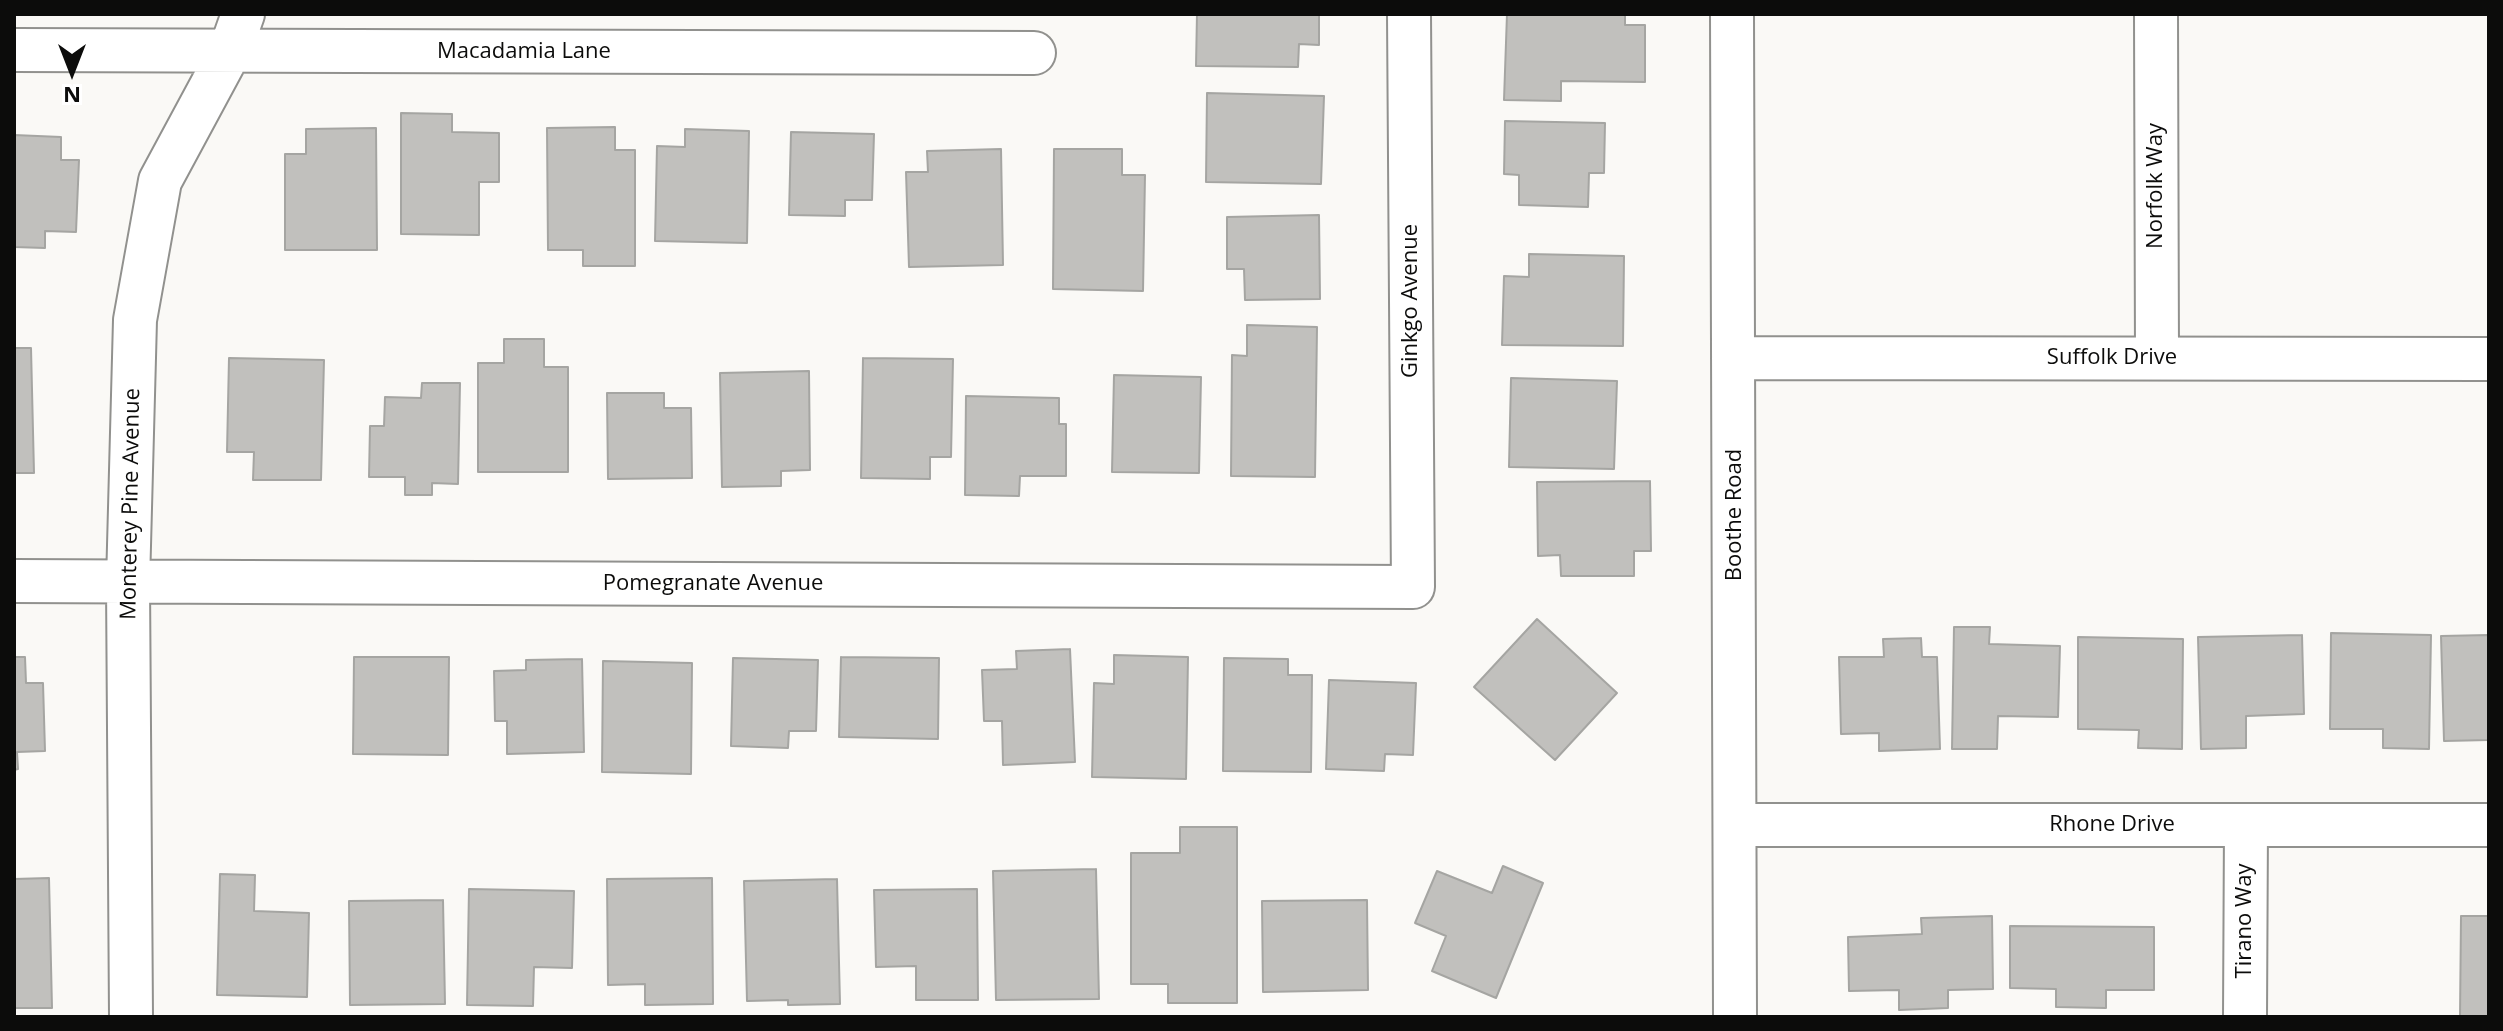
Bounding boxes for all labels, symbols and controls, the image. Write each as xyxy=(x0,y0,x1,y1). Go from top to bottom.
north arrow xyxy=(32,32,112,112)
street label: Macadamia Lane xyxy=(437,39,611,65)
text: N xyxy=(63,81,81,111)
street label: Norfolk Way xyxy=(2143,123,2169,249)
street label: Ginkgo Avenue xyxy=(1398,224,1424,378)
street label: Suffolk Drive xyxy=(2047,345,2177,371)
street label: Monterey Pine Avenue xyxy=(116,388,146,620)
street label: Boothe Road xyxy=(1722,449,1748,581)
street label: Pomegranate Avenue xyxy=(603,571,823,597)
street label: Rhone Drive xyxy=(2049,812,2175,838)
street label: Tirano Way xyxy=(2232,864,2258,978)

